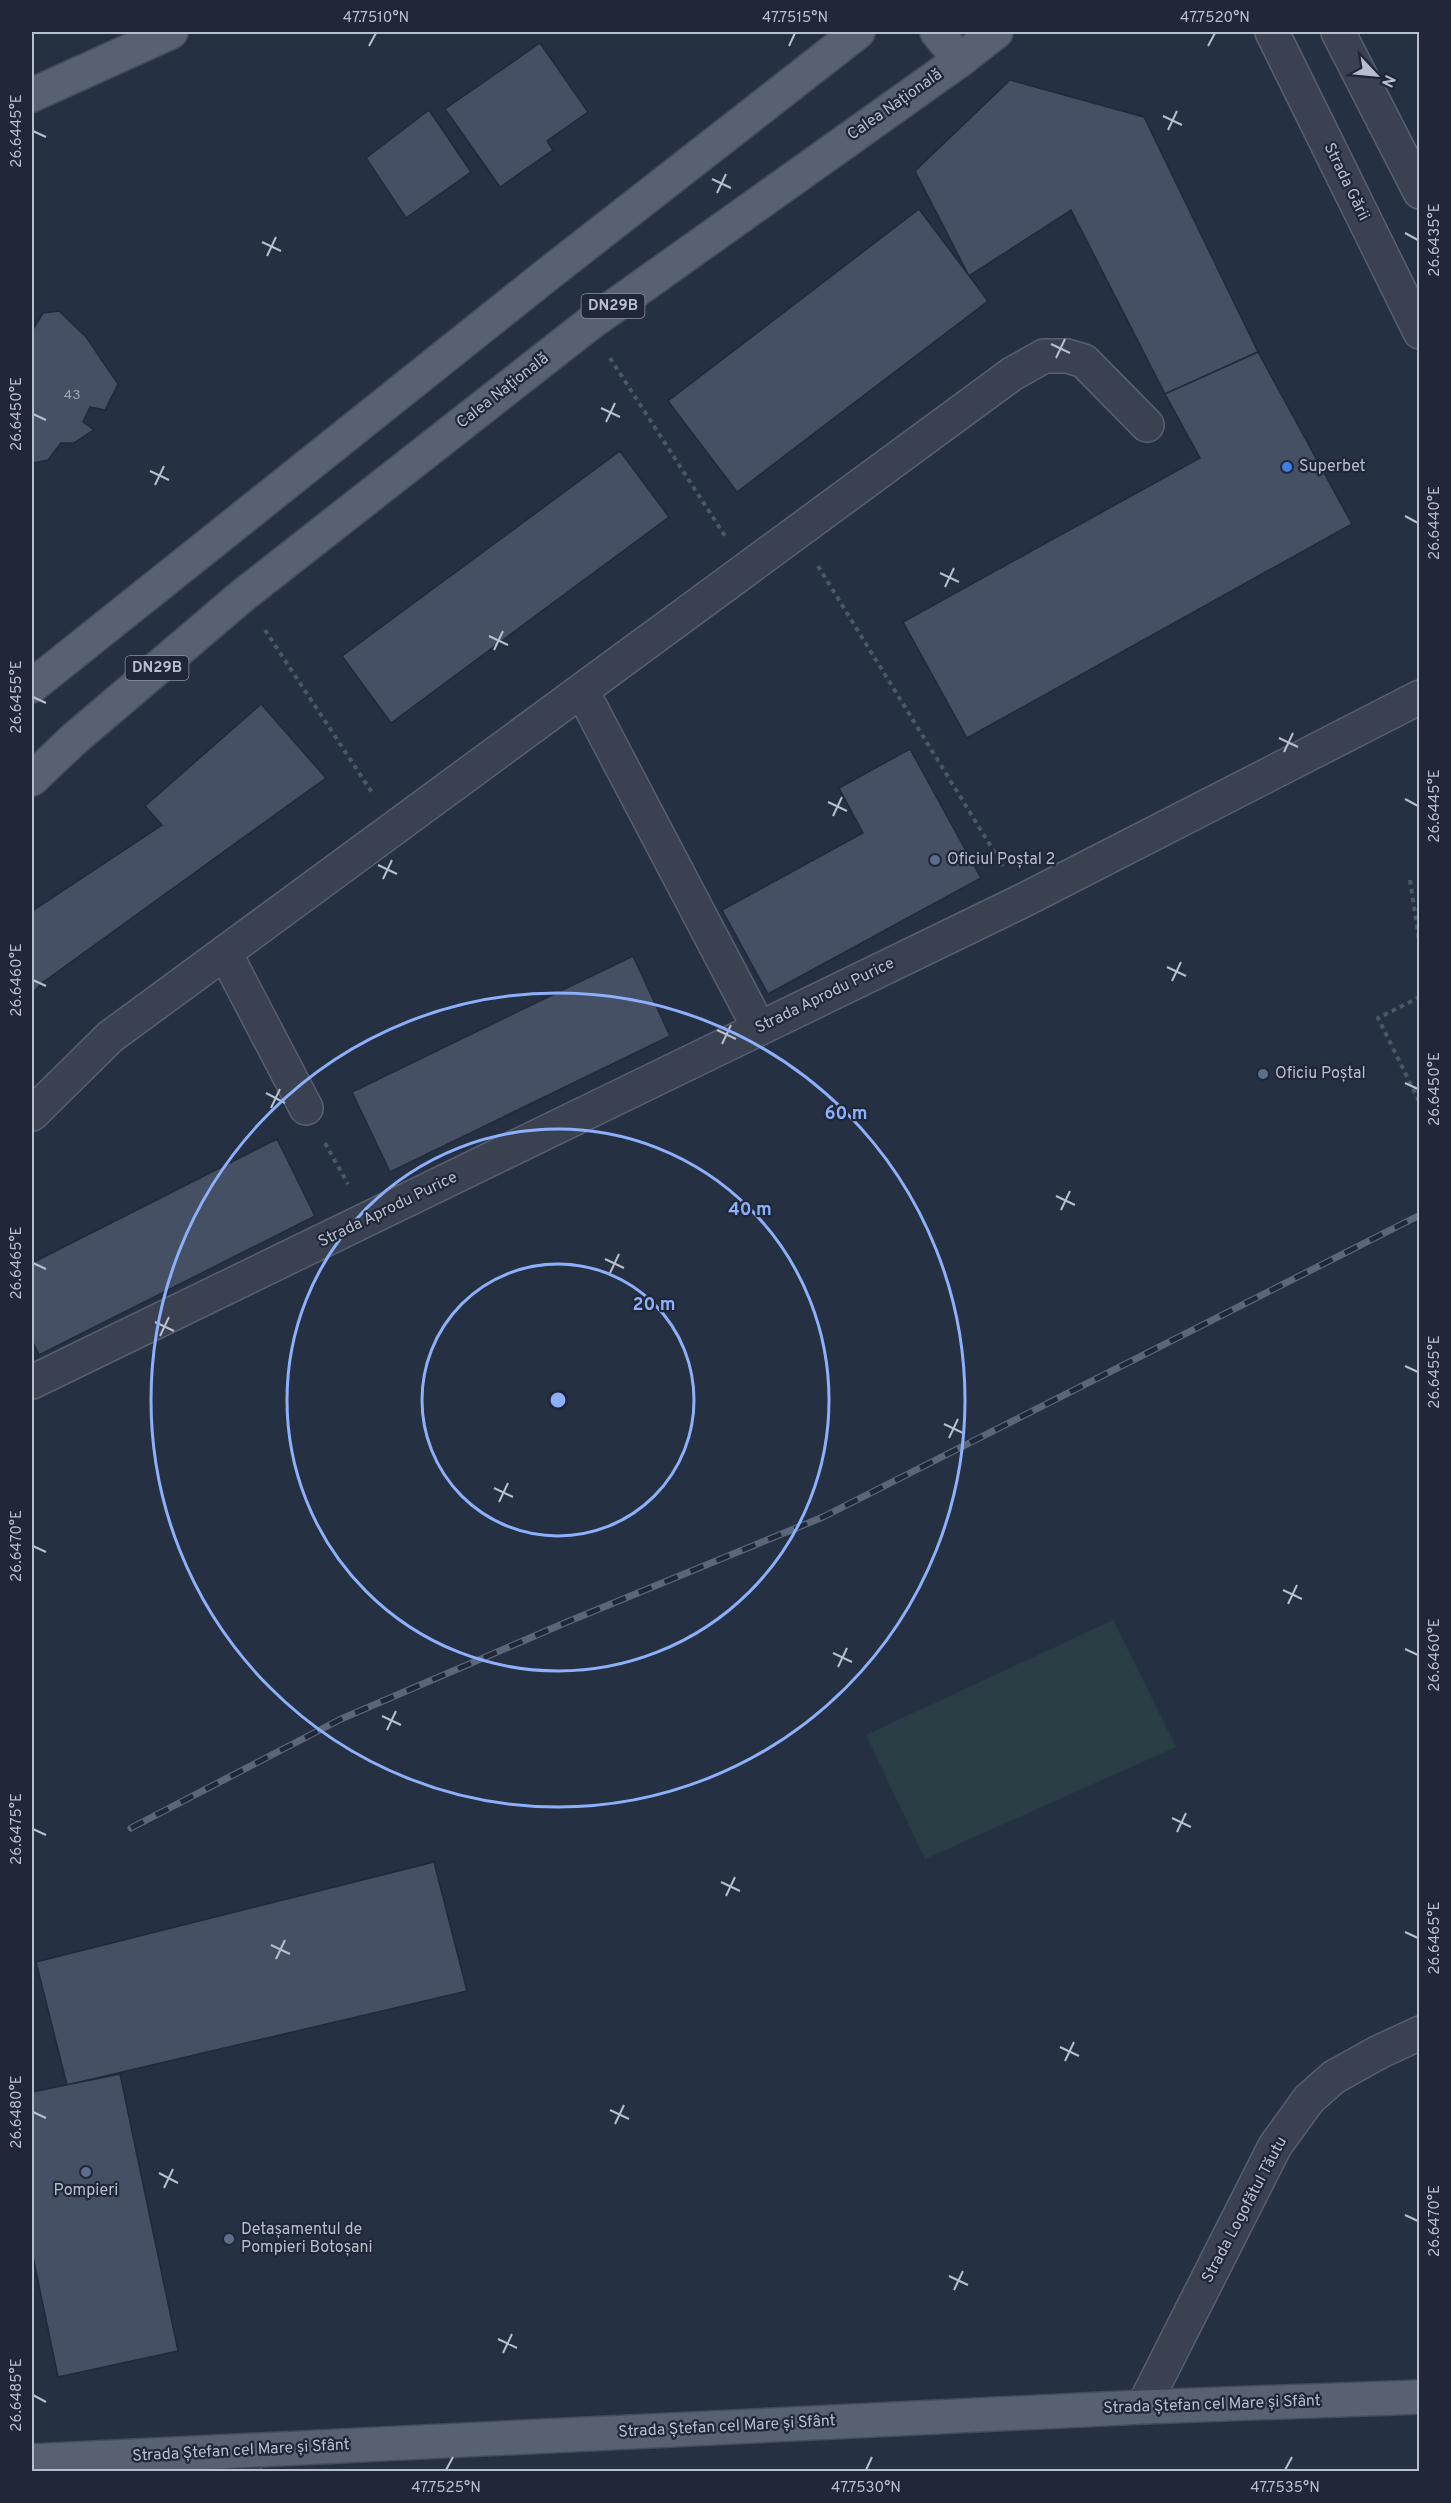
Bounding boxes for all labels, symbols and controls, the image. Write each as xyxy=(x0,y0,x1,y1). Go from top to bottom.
text: 47.7510°N xyxy=(343,9,409,28)
text: 47.7515°N xyxy=(762,9,828,28)
text: 47.7520°N xyxy=(1180,9,1250,28)
north arrow xyxy=(1346,45,1406,105)
street label: Calea Națională xyxy=(844,65,946,145)
text: N xyxy=(1376,71,1399,90)
text: 26.6445°E xyxy=(8,94,27,168)
street label: Strada Gării xyxy=(1319,140,1373,224)
text: 26.6435°E xyxy=(1426,203,1445,277)
road number: DN29B xyxy=(582,294,644,318)
street label: Calea Națională xyxy=(453,349,553,433)
text: 26.6450°E xyxy=(8,377,27,451)
house number: 43 xyxy=(63,387,81,404)
place label: Superbet xyxy=(1299,457,1366,477)
marker: Superbet xyxy=(1280,460,1294,474)
text: 26.6440°E xyxy=(1426,486,1445,560)
road number: DN29B xyxy=(126,656,188,680)
text: 26.6455°E xyxy=(8,660,27,734)
text: 26.6445°E xyxy=(1426,769,1445,843)
place label: Oficiul Poștal 2 xyxy=(947,850,1055,870)
marker: Oficiul Poștal 2 xyxy=(928,853,942,867)
text: 26.6460°E xyxy=(8,943,27,1017)
street label: Strada Aprodu Purice xyxy=(752,954,898,1038)
text: 26.6450°E xyxy=(1426,1052,1445,1126)
place label: Oficiu Poștal xyxy=(1275,1064,1366,1084)
marker: Oficiu Poștal xyxy=(1256,1067,1270,1081)
text: 60 m xyxy=(824,1103,868,1126)
street label: Strada Aprodu Purice xyxy=(315,1168,461,1252)
text: 40 m xyxy=(728,1199,772,1222)
text: 26.6465°E xyxy=(8,1226,27,1300)
text: 20 m xyxy=(632,1294,676,1317)
text: 26.6455°E xyxy=(1426,1335,1445,1409)
centre of rings xyxy=(548,1390,568,1410)
text: 26.6470°E xyxy=(8,1510,27,1582)
text: 26.6460°E xyxy=(1426,1618,1445,1692)
text: 26.6475°E xyxy=(8,1793,27,1865)
text: 26.6465°E xyxy=(1426,1901,1445,1975)
text: 26.6480°E xyxy=(8,2075,27,2149)
street label: Strada Logofătul Tăutu xyxy=(1198,2133,1292,2287)
marker: Pompieri xyxy=(79,2165,93,2179)
place label: Pompieri xyxy=(54,2181,118,2201)
text: 26.6470°E xyxy=(1426,2185,1445,2257)
place label: Detașamentul de Pompieri Botoșani xyxy=(241,2220,373,2258)
marker: Detașamentul de Pompieri Botoșani xyxy=(222,2232,236,2246)
text: 26.6485°E xyxy=(8,2358,27,2432)
street label: Strada Ștefan cel Mare și Sfânt xyxy=(1103,2391,1321,2419)
street label: Strada Ștefan cel Mare și Sfânt xyxy=(618,2411,836,2443)
street label: Strada Ștefan cel Mare și Sfânt xyxy=(132,2435,350,2467)
text: 47.7525°N xyxy=(411,2479,481,2498)
text: 47.7530°N xyxy=(831,2479,901,2498)
text: 47.7535°N xyxy=(1250,2479,1320,2498)

